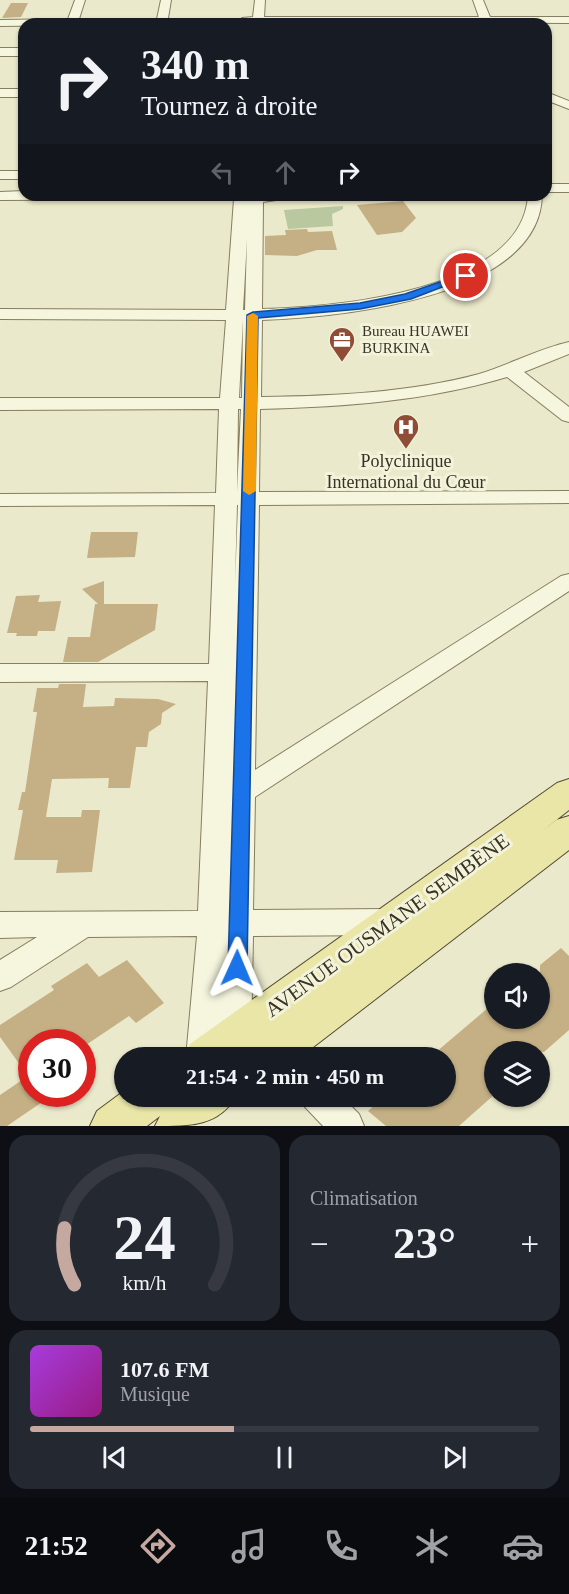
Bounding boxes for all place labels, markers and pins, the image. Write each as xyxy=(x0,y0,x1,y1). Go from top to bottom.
pin xyxy=(440,250,491,301)
place label: Bureau HUAWEI BURKINA xyxy=(362,323,469,356)
office icon: Bureau HUAWEI BURKINA xyxy=(327,325,357,363)
hospital icon: Polyclinique International du Cœur xyxy=(391,412,421,450)
place label: Polyclinique International du Cœur xyxy=(327,451,485,492)

